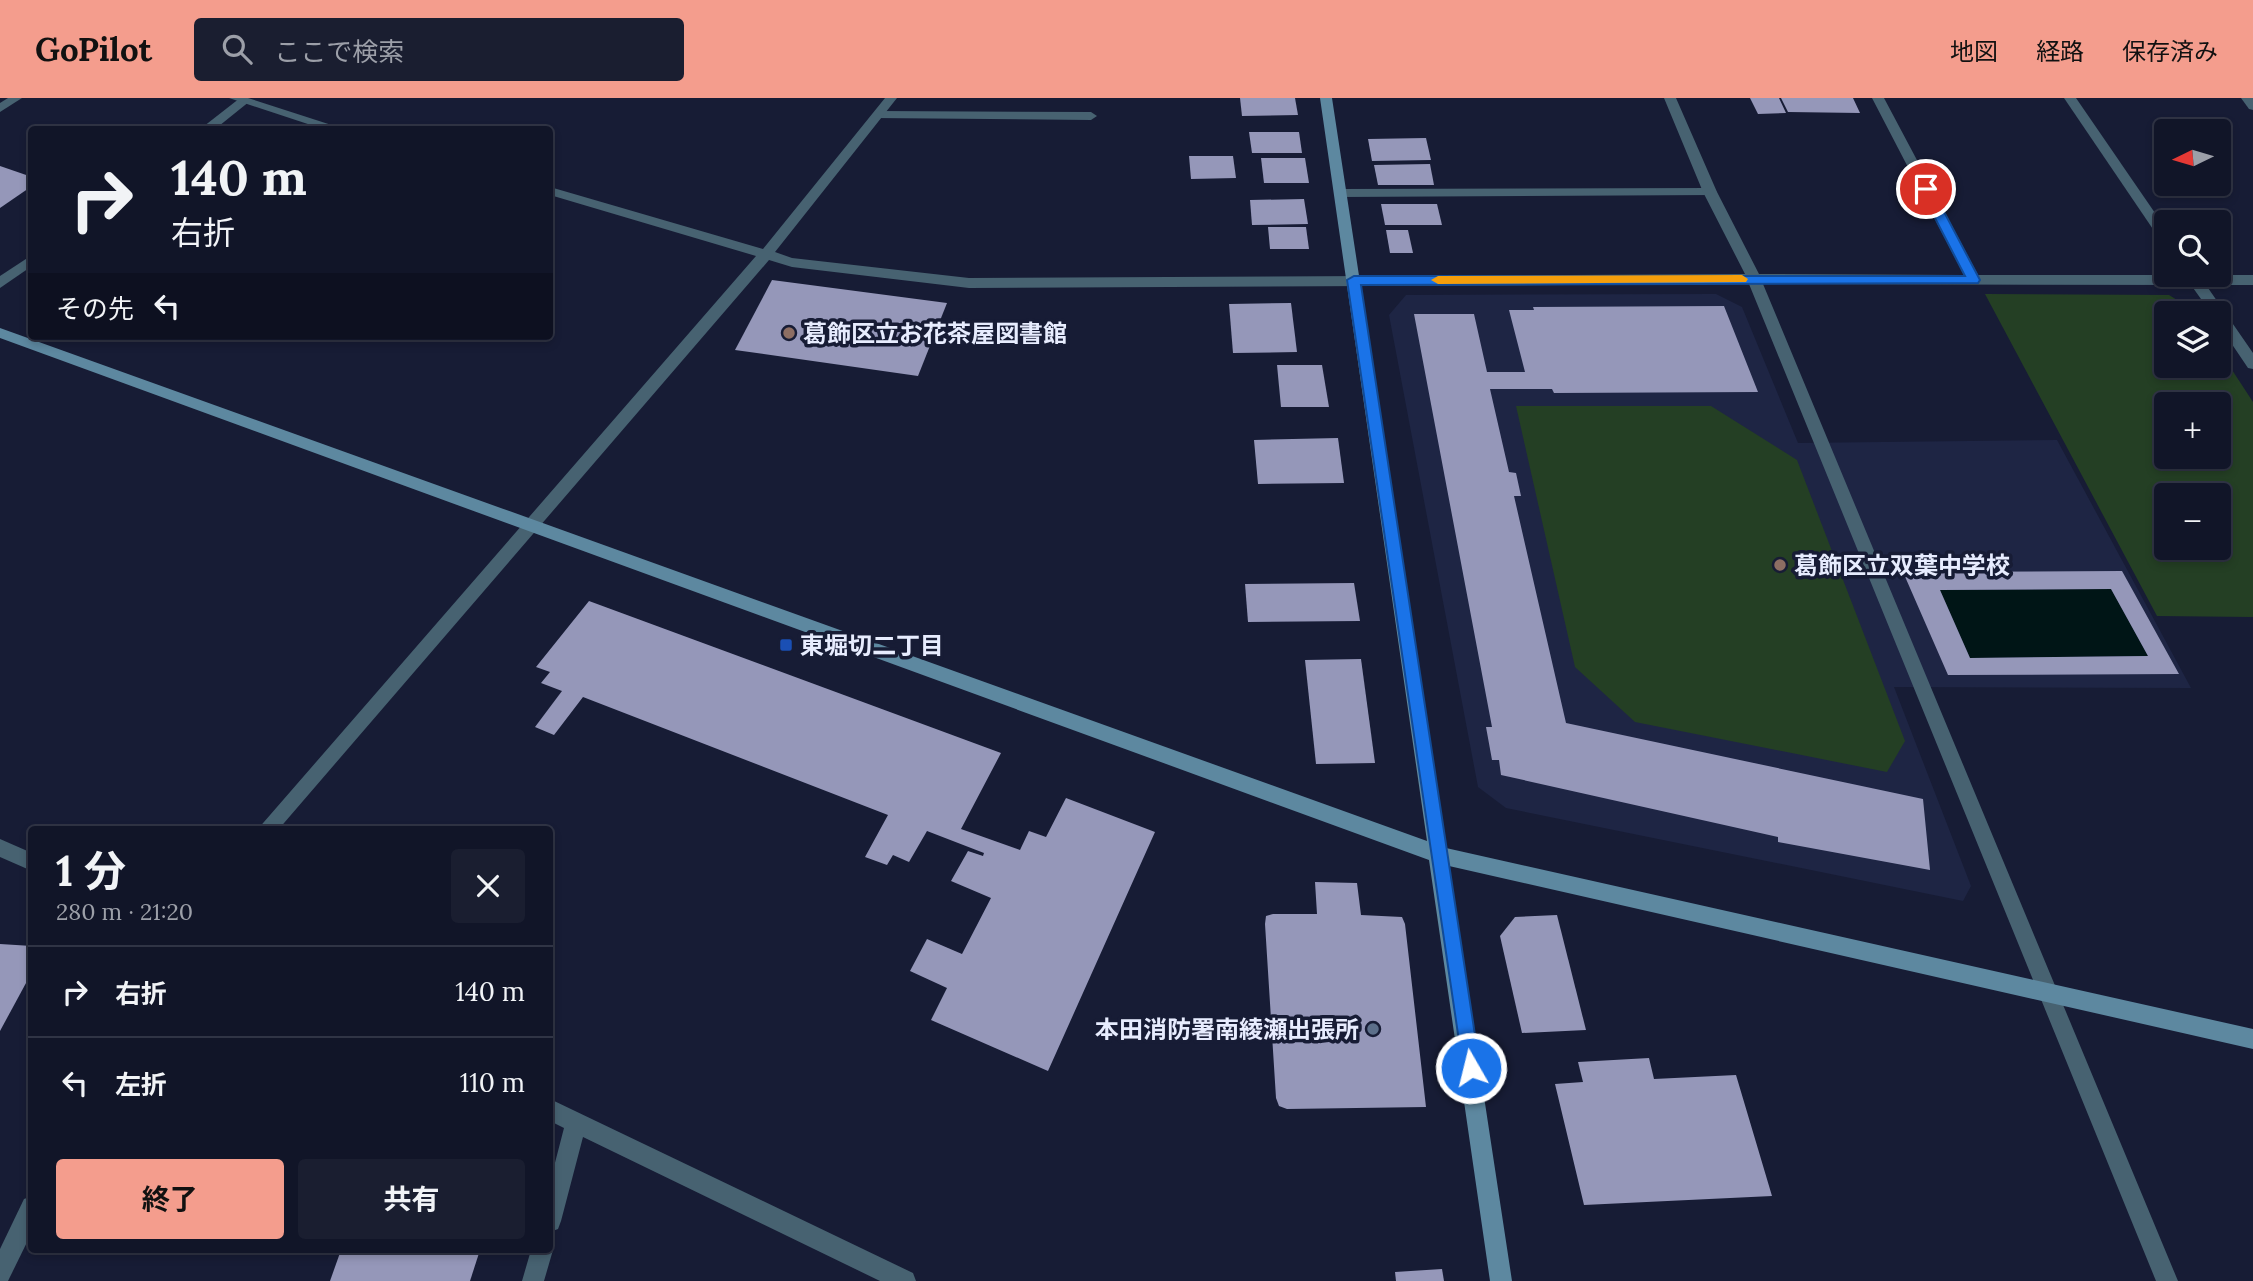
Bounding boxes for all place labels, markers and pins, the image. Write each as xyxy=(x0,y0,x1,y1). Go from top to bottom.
pin xyxy=(1896,159,1956,219)
place label: 葛飾区立お花茶屋図書館 xyxy=(803,318,1067,349)
marker: 葛飾区立お花茶屋図書館 xyxy=(781,325,797,341)
place label: 葛飾区立双葉中学校 xyxy=(1794,550,2010,581)
marker: 葛飾区立双葉中学校 xyxy=(1772,557,1788,573)
place label: 東堀切二丁目 xyxy=(800,630,944,661)
marker: 東堀切二丁目 xyxy=(778,637,794,653)
place label: 本田消防署南綾瀬出張所 xyxy=(1095,1014,1359,1045)
marker: 本田消防署南綾瀬出張所 xyxy=(1365,1021,1381,1037)

